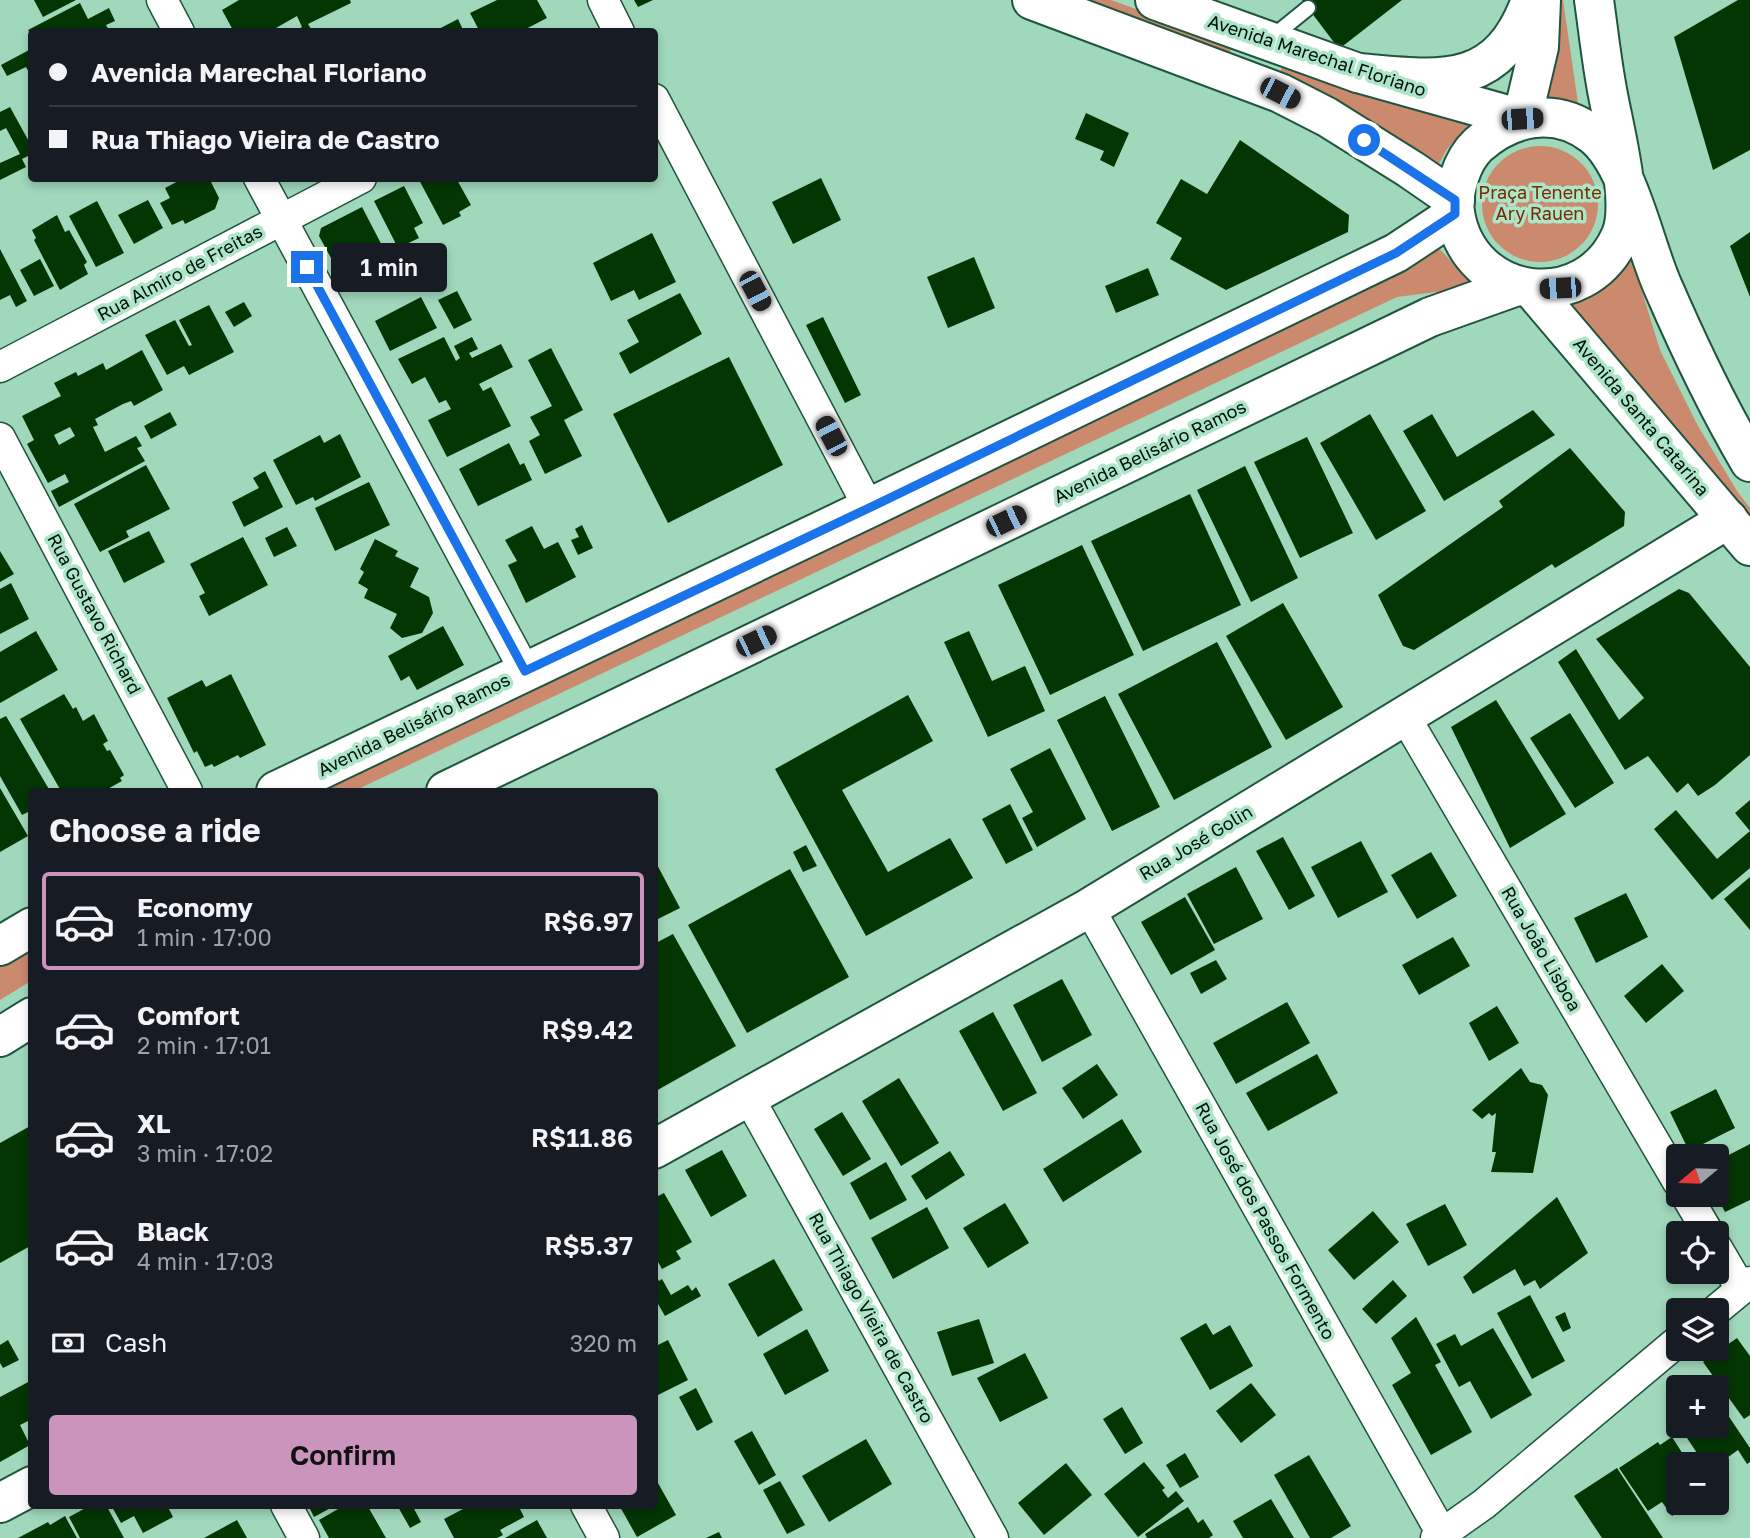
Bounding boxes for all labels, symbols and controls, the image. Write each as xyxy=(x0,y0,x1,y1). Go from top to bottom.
street label: Avenida Marechal Floriano xyxy=(1205,9,1429,101)
text: Avenida Marechal Floriano xyxy=(91,57,426,88)
car xyxy=(1257,74,1304,112)
car xyxy=(1501,107,1544,131)
text: Rua Thiago Vieira de Castro xyxy=(91,124,440,155)
route start xyxy=(1348,124,1380,156)
park label: Praça Tenente Ary Rauen xyxy=(1478,181,1602,224)
street label: Rua Almiro de Freitas xyxy=(93,219,266,325)
callout: 1 min xyxy=(332,243,447,292)
route end xyxy=(291,251,323,283)
text: 1 min xyxy=(360,253,418,281)
car xyxy=(736,268,775,314)
car xyxy=(1539,276,1582,300)
street label: Avenida Santa Catarina xyxy=(1569,333,1714,500)
street label: Avenida Belisário Ramos xyxy=(1050,395,1249,507)
car xyxy=(812,413,851,459)
car xyxy=(983,502,1030,540)
street label: Rua Gustavo Richard xyxy=(43,530,147,698)
car xyxy=(733,622,780,660)
street label: Avenida Belisário Ramos xyxy=(314,668,513,780)
street label: Rua José Golin xyxy=(1135,800,1256,884)
text: Choose a ride xyxy=(49,811,261,849)
street label: Rua João Lisboa xyxy=(1497,882,1586,1015)
icon: car xyxy=(53,890,116,953)
text: Economy xyxy=(137,892,253,923)
text: R$6.97 xyxy=(543,906,633,937)
text: 1 min · 17:00 xyxy=(137,923,272,951)
icon: car xyxy=(53,998,116,1061)
text: Comfort xyxy=(137,1000,240,1031)
text: R$9.42 xyxy=(542,1014,633,1045)
text: 2 min · 17:01 xyxy=(137,1031,271,1059)
street label: Rua José dos Passos Formento xyxy=(1191,1098,1340,1343)
icon: car xyxy=(53,1106,116,1169)
text: XL xyxy=(137,1108,171,1139)
text: R$11.86 xyxy=(531,1122,633,1153)
text: 3 min · 17:02 xyxy=(137,1139,273,1167)
north arrow xyxy=(1666,1144,1729,1208)
map controls xyxy=(1666,1144,1729,1515)
street label: Rua Thiago Vieira de Castro xyxy=(805,1208,939,1427)
icon: car xyxy=(53,1214,116,1277)
text: Black xyxy=(137,1216,209,1247)
button: locate xyxy=(1666,1221,1729,1284)
text: R$5.37 xyxy=(545,1230,633,1261)
text: 4 min · 17:03 xyxy=(137,1247,274,1275)
button: layers xyxy=(1666,1298,1729,1361)
icon: cash xyxy=(49,1324,87,1362)
text: Cash xyxy=(105,1327,167,1358)
text: 320 m xyxy=(570,1329,637,1357)
button: + xyxy=(1666,1375,1729,1438)
button: Confirm xyxy=(49,1415,637,1495)
button: − xyxy=(1666,1452,1729,1515)

